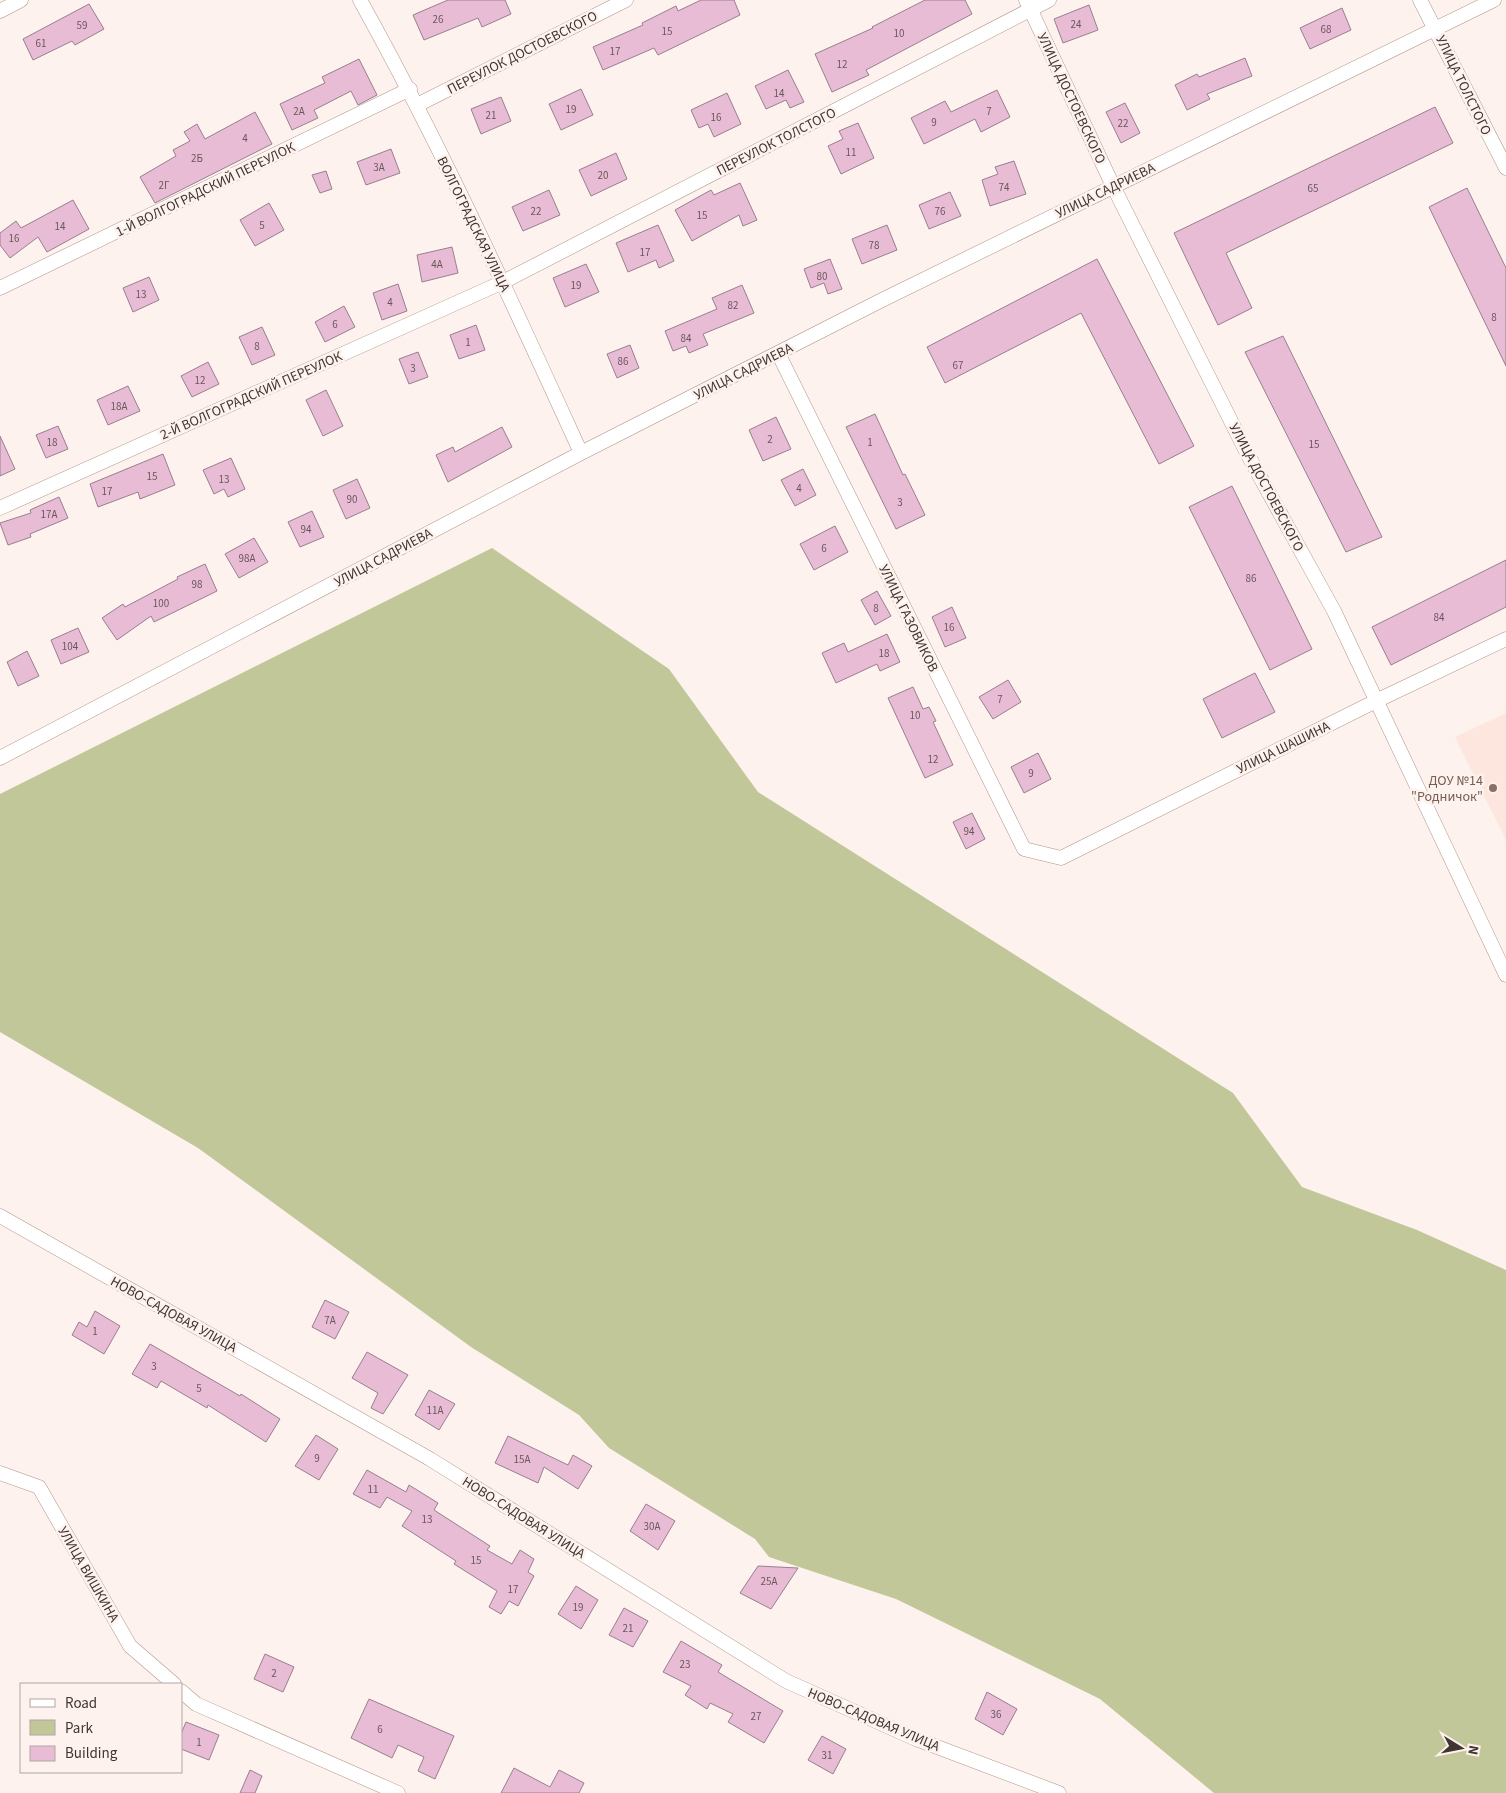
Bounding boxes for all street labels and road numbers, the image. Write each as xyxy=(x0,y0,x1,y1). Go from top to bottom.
street label: ПЕРЕУЛОК ДОСТОЕВСКОГО xyxy=(444,6,601,99)
street label: УЛИЦА ДОСТОЕВСКОГО xyxy=(1032,30,1110,167)
street label: УЛИЦА ТОЛСТОГО xyxy=(1430,32,1496,139)
street label: ПЕРЕУЛОК ТОЛСТОГО xyxy=(713,103,840,181)
street label: 1-Й ВОЛГОГРАДСКИЙ ПЕРЕУЛОК xyxy=(112,137,299,242)
street label: ВОЛГОГРАДСКАЯ УЛИЦА xyxy=(432,153,515,296)
street label: УЛИЦА САДРИЕВА xyxy=(1052,158,1159,224)
street label: УЛИЦА САДРИЕВА xyxy=(691,338,797,405)
street label: 2-Й ВОЛГОГРАДСКИЙ ПЕРЕУЛОК xyxy=(157,346,346,445)
street label: УЛИЦА ДОСТОЕВСКОГО xyxy=(1224,420,1308,555)
street label: УЛИЦА САДРИЕВА xyxy=(331,523,436,592)
street label: УЛИЦА ГАЗОВИКОВ xyxy=(873,561,943,676)
street label: УЛИЦА ШАШИНА xyxy=(1233,716,1334,779)
street label: НОВО-САДОВАЯ УЛИЦА xyxy=(107,1272,241,1358)
street label: НОВО-САДОВАЯ УЛИЦА xyxy=(458,1472,589,1564)
street label: УЛИЦА ВИШКИНА xyxy=(53,1523,124,1626)
street label: НОВО-САДОВАЯ УЛИЦА xyxy=(804,1683,943,1757)

